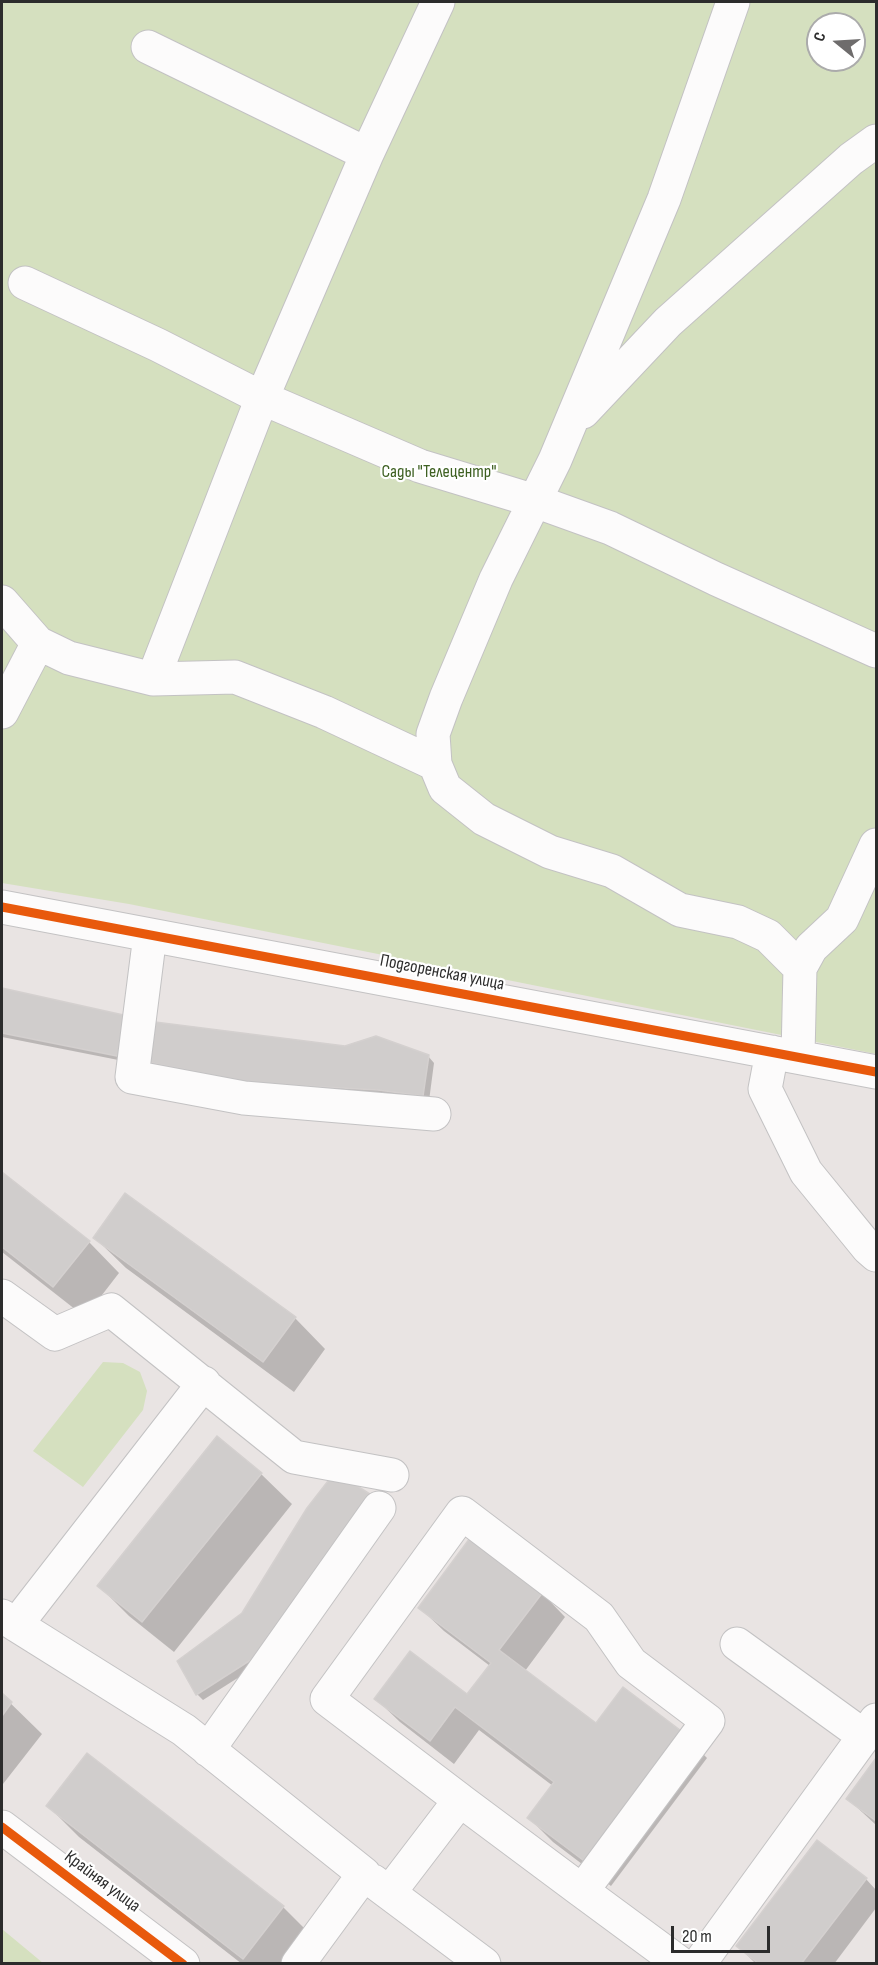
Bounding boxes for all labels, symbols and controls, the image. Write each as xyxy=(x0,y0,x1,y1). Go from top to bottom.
north arrow xyxy=(806,12,866,72)
text: С xyxy=(810,30,831,44)
park label: Сады "Телецентр" xyxy=(382,461,496,483)
street label: Подгоренская улица xyxy=(378,950,506,996)
street label: Крайняя улица xyxy=(60,1846,144,1918)
scale bar xyxy=(674,1914,773,1952)
text: 20 m xyxy=(682,1926,712,1947)

